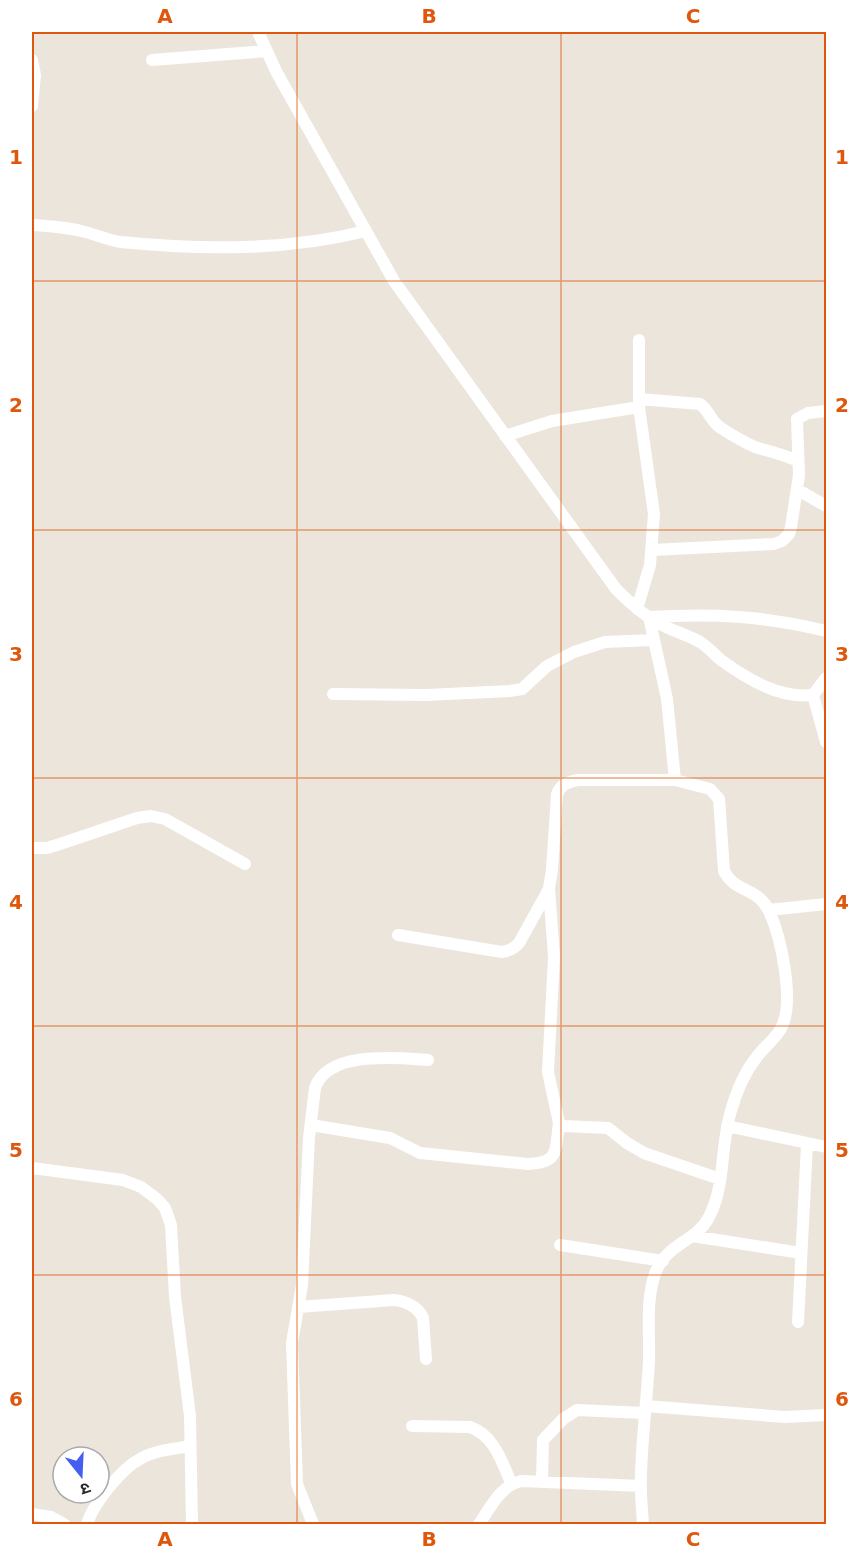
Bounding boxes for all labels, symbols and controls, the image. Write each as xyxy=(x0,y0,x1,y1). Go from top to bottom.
text: A xyxy=(157,4,173,28)
text: B xyxy=(421,4,437,28)
text: C xyxy=(686,4,700,28)
text: 1 xyxy=(9,145,23,169)
text: 1 xyxy=(835,145,849,169)
text: 2 xyxy=(9,393,23,417)
text: 2 xyxy=(835,393,849,417)
text: 3 xyxy=(9,642,23,666)
text: 3 xyxy=(835,642,849,666)
text: 4 xyxy=(9,890,23,914)
text: 4 xyxy=(835,890,849,914)
text: 5 xyxy=(9,1138,23,1162)
text: 5 xyxy=(835,1138,849,1162)
text: 6 xyxy=(9,1387,23,1411)
text: 6 xyxy=(835,1387,849,1411)
north arrow xyxy=(51,1445,111,1505)
text: उ xyxy=(77,1478,93,1499)
text: A xyxy=(157,1527,173,1551)
text: B xyxy=(421,1527,437,1551)
text: C xyxy=(686,1527,700,1551)

